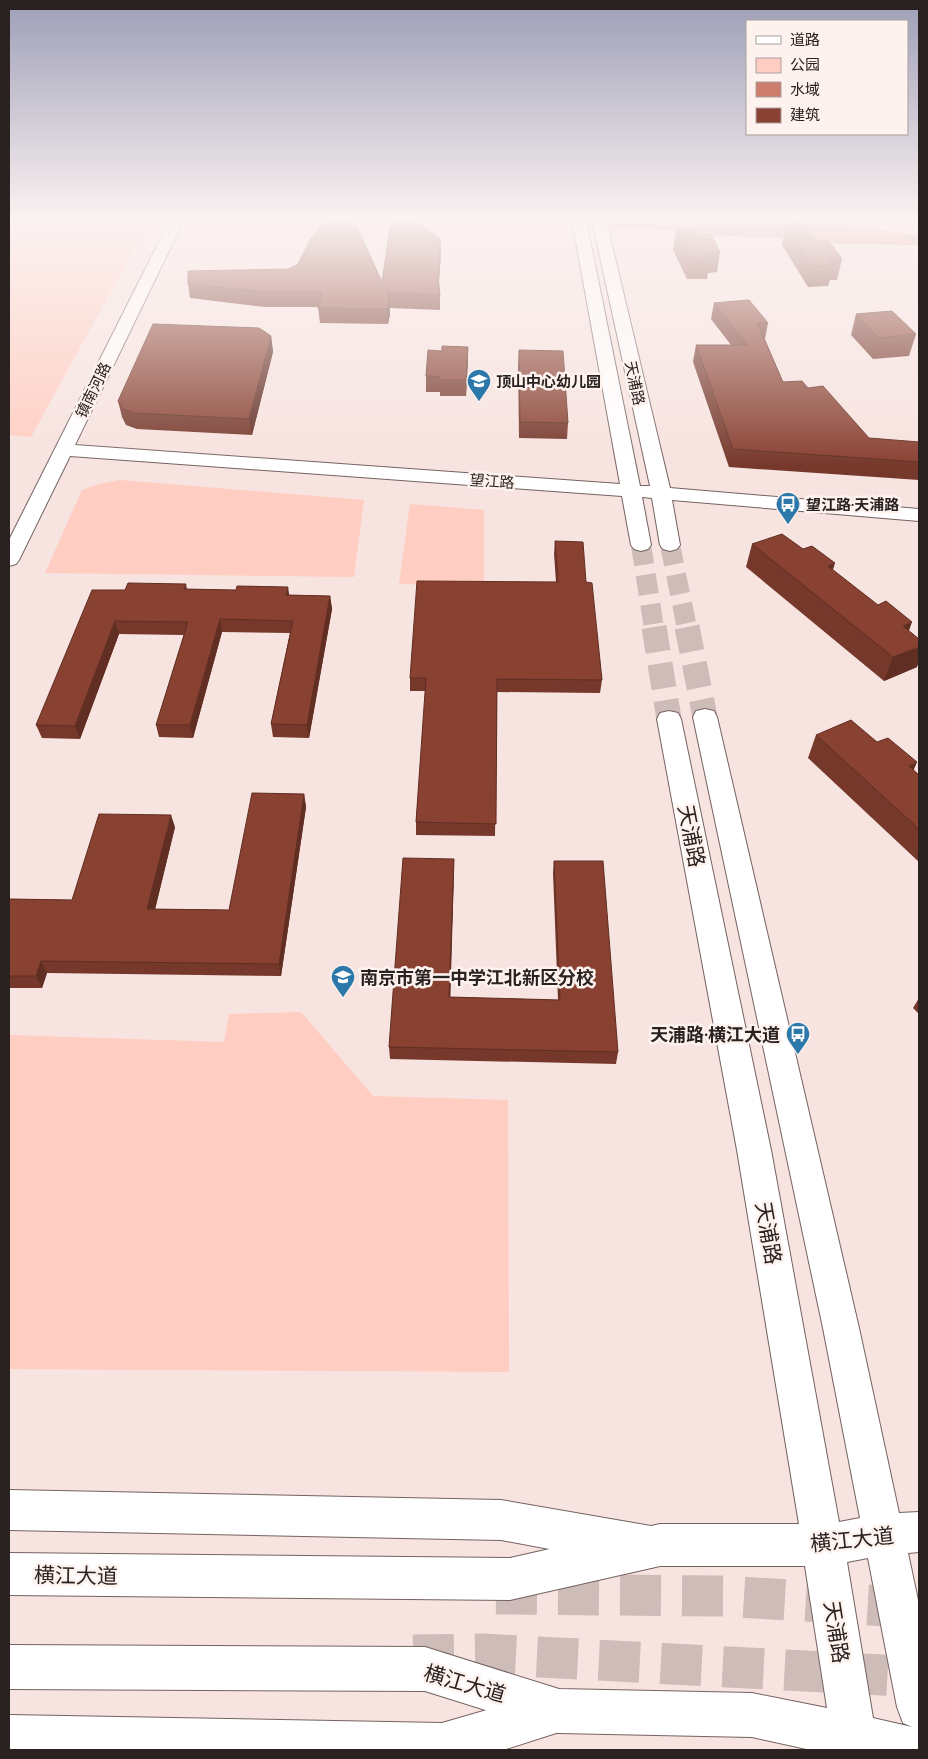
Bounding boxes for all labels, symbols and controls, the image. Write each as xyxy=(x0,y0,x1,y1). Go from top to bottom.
legend xyxy=(746,20,908,135)
text: 道路 xyxy=(790,31,820,48)
text: 公园 xyxy=(790,56,820,73)
text: 水域 xyxy=(790,81,820,98)
text: 建筑 xyxy=(790,106,820,123)
street label: 镇南河路 xyxy=(72,359,114,421)
street label: 天浦路 xyxy=(622,359,648,407)
school or university icon: 顶山中心幼儿园 xyxy=(466,368,492,402)
place label: 顶山中心幼儿园 xyxy=(496,373,601,390)
street label: 望江路 xyxy=(469,471,515,491)
bus stop icon: 望江路·天浦路 xyxy=(775,491,801,525)
place label: 望江路·天浦路 xyxy=(806,496,899,513)
street label: 天浦路 xyxy=(674,803,710,869)
school or university icon: 南京市第一中学江北新区分校 xyxy=(330,964,356,998)
place label: 南京市第一中学江北新区分校 xyxy=(360,967,594,988)
bus stop icon: 天浦路·横江大道 xyxy=(785,1021,811,1055)
place label: 天浦路·横江大道 xyxy=(650,1024,780,1045)
street label: 天浦路 xyxy=(752,1200,786,1266)
street label: 横江大道 xyxy=(809,1523,895,1555)
street label: 横江大道 xyxy=(34,1562,118,1588)
street label: 天浦路 xyxy=(820,1599,854,1665)
street label: 横江大道 xyxy=(421,1660,509,1706)

